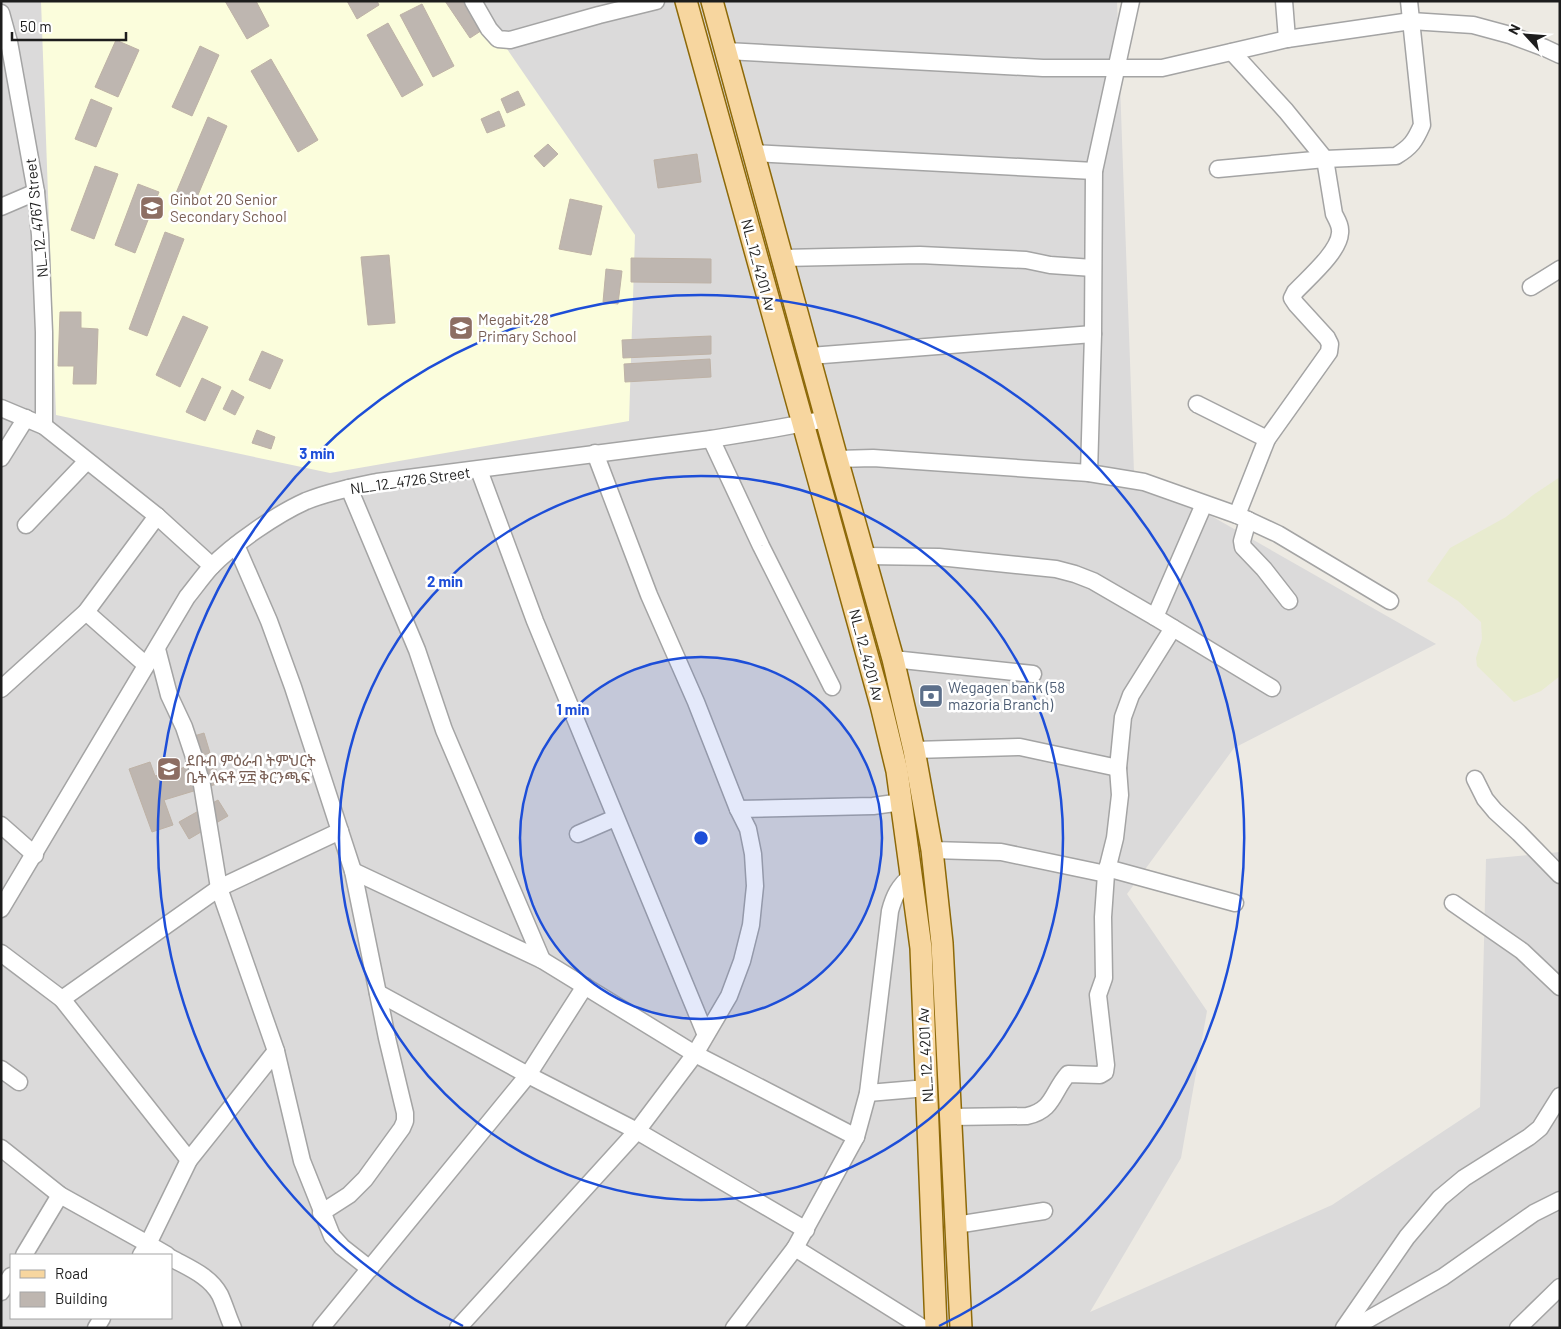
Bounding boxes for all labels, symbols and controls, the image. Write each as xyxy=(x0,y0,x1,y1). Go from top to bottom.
scale bar xyxy=(12,10,126,42)
north arrow xyxy=(1501,10,1551,60)
text: 50 m xyxy=(20,17,52,35)
text: N xyxy=(1504,21,1524,37)
street label: NL_12_4767 Street xyxy=(21,157,51,279)
place label: Ginbot 20 Senior Secondary School xyxy=(170,190,287,225)
school or university icon: Ginbot 20 Senior Secondary School xyxy=(139,195,165,221)
street label: NL_12_4201 Av xyxy=(738,217,780,313)
place label: Megabit 28 Primary School xyxy=(478,310,576,345)
school or university icon: Megabit 28 Primary School xyxy=(448,315,474,341)
text: 3 min xyxy=(299,444,335,462)
street label: NL_12_4726 Street xyxy=(349,463,471,497)
text: 2 min xyxy=(427,572,463,590)
street label: NL_12_4201 Av xyxy=(846,607,888,703)
place label: Wegagen bank (58 mazoria Branch) xyxy=(948,678,1065,713)
bank icon: Wegagen bank (58 mazoria Branch) xyxy=(918,683,944,709)
text: 1 min xyxy=(557,700,589,718)
place label: ደቡብ ምዕራብ ትምህርት ቤት ላፍቶ ፶፰ ቅርንጫፍ xyxy=(186,751,316,786)
school or university icon: ደቡብ ምዕራብ ትምህርት ቤት ላፍቶ ፶፰ ቅርንጫፍ xyxy=(156,756,182,782)
centre of rings xyxy=(692,829,710,847)
street label: NL_12_4201 Av xyxy=(914,1007,936,1103)
legend xyxy=(10,1254,172,1319)
text: Road xyxy=(55,1264,88,1282)
text: Building xyxy=(55,1289,108,1307)

